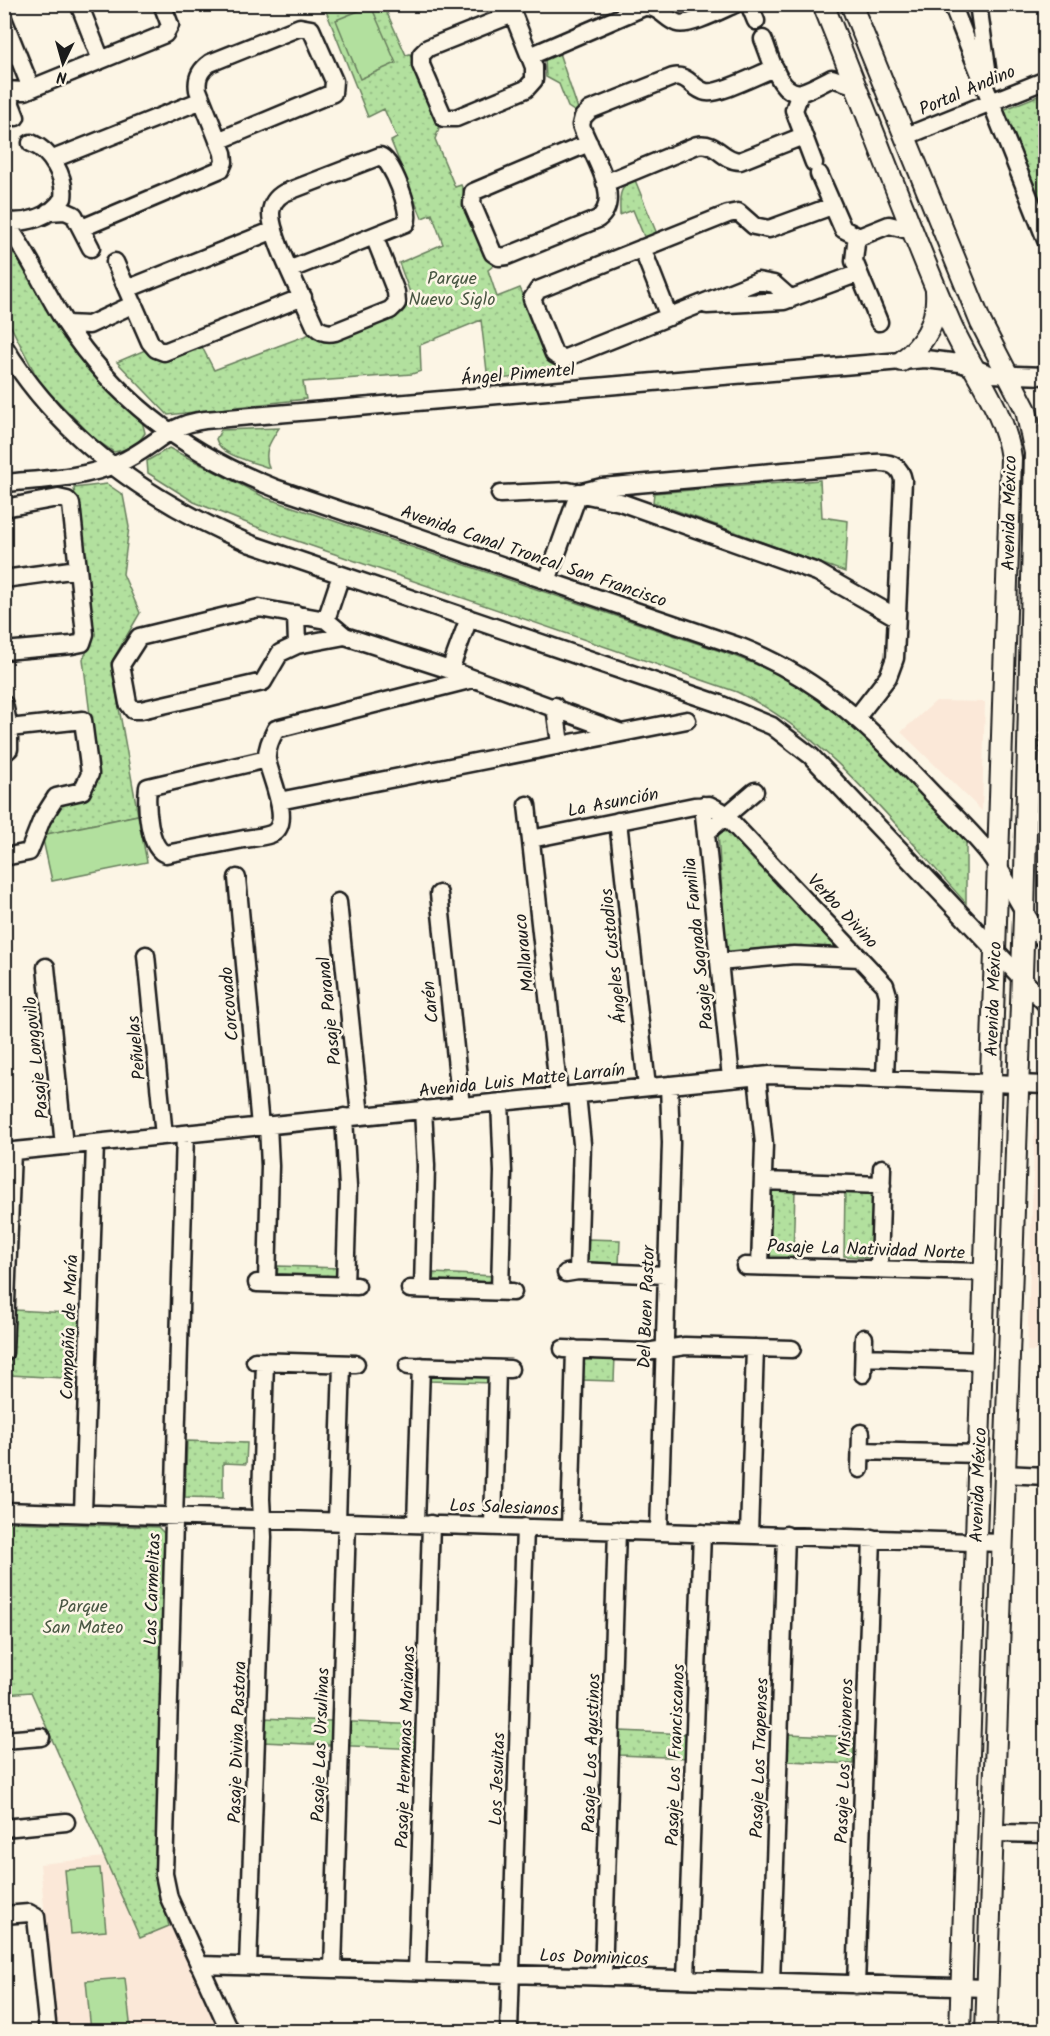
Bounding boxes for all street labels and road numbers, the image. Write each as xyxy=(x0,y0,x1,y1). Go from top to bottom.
street label: Portal Andino xyxy=(915,58,1020,125)
street label: Ángel Pimentel xyxy=(460,356,577,395)
street label: Avenida México xyxy=(995,455,1026,571)
street label: Avenida Canal Troncal San Francisco xyxy=(397,498,671,617)
street label: La Asunción xyxy=(565,780,661,827)
street label: Pasaje Sagrada Familia xyxy=(676,856,723,1032)
street label: Verbo Divino xyxy=(799,868,885,956)
street label: Ángeles Custodios xyxy=(593,886,636,1025)
street label: Mallarauco xyxy=(507,912,544,994)
street label: Avenida México xyxy=(978,941,1011,1057)
street label: Pasaje Paranal xyxy=(310,954,351,1067)
street label: Corcovado xyxy=(213,966,248,1042)
street label: Carén xyxy=(415,979,448,1025)
street label: Pasaje Longovilo xyxy=(17,995,58,1120)
street label: Peñuelas xyxy=(120,1014,155,1082)
street label: Avenida Luis Matte Larraín xyxy=(418,1056,627,1107)
street label: Pasaje La Natividad Norte xyxy=(766,1233,966,1268)
street label: Del Buen Pastor xyxy=(631,1244,664,1369)
street label: Compañía de María xyxy=(53,1254,88,1400)
street label: Avenida México xyxy=(963,1427,996,1543)
street label: Los Salesianos xyxy=(449,1492,559,1525)
street label: Las Carmelitas xyxy=(137,1532,170,1646)
street label: Pasaje Hermanas Marianas xyxy=(388,1645,425,1849)
street label: Pasaje Divina Pastora xyxy=(221,1660,256,1824)
street label: Pasaje Los Franciscanos xyxy=(659,1663,694,1847)
street label: Pasaje Las Ursulinas xyxy=(304,1667,339,1823)
street label: Pasaje Los Agustinos xyxy=(575,1672,610,1833)
street label: Pasaje Los Trapenses xyxy=(743,1677,778,1839)
street label: Pasaje Los Misioneros xyxy=(828,1678,863,1844)
street label: Los Jesuitas xyxy=(482,1732,515,1826)
street label: Los Dominicos xyxy=(539,1942,649,1975)

